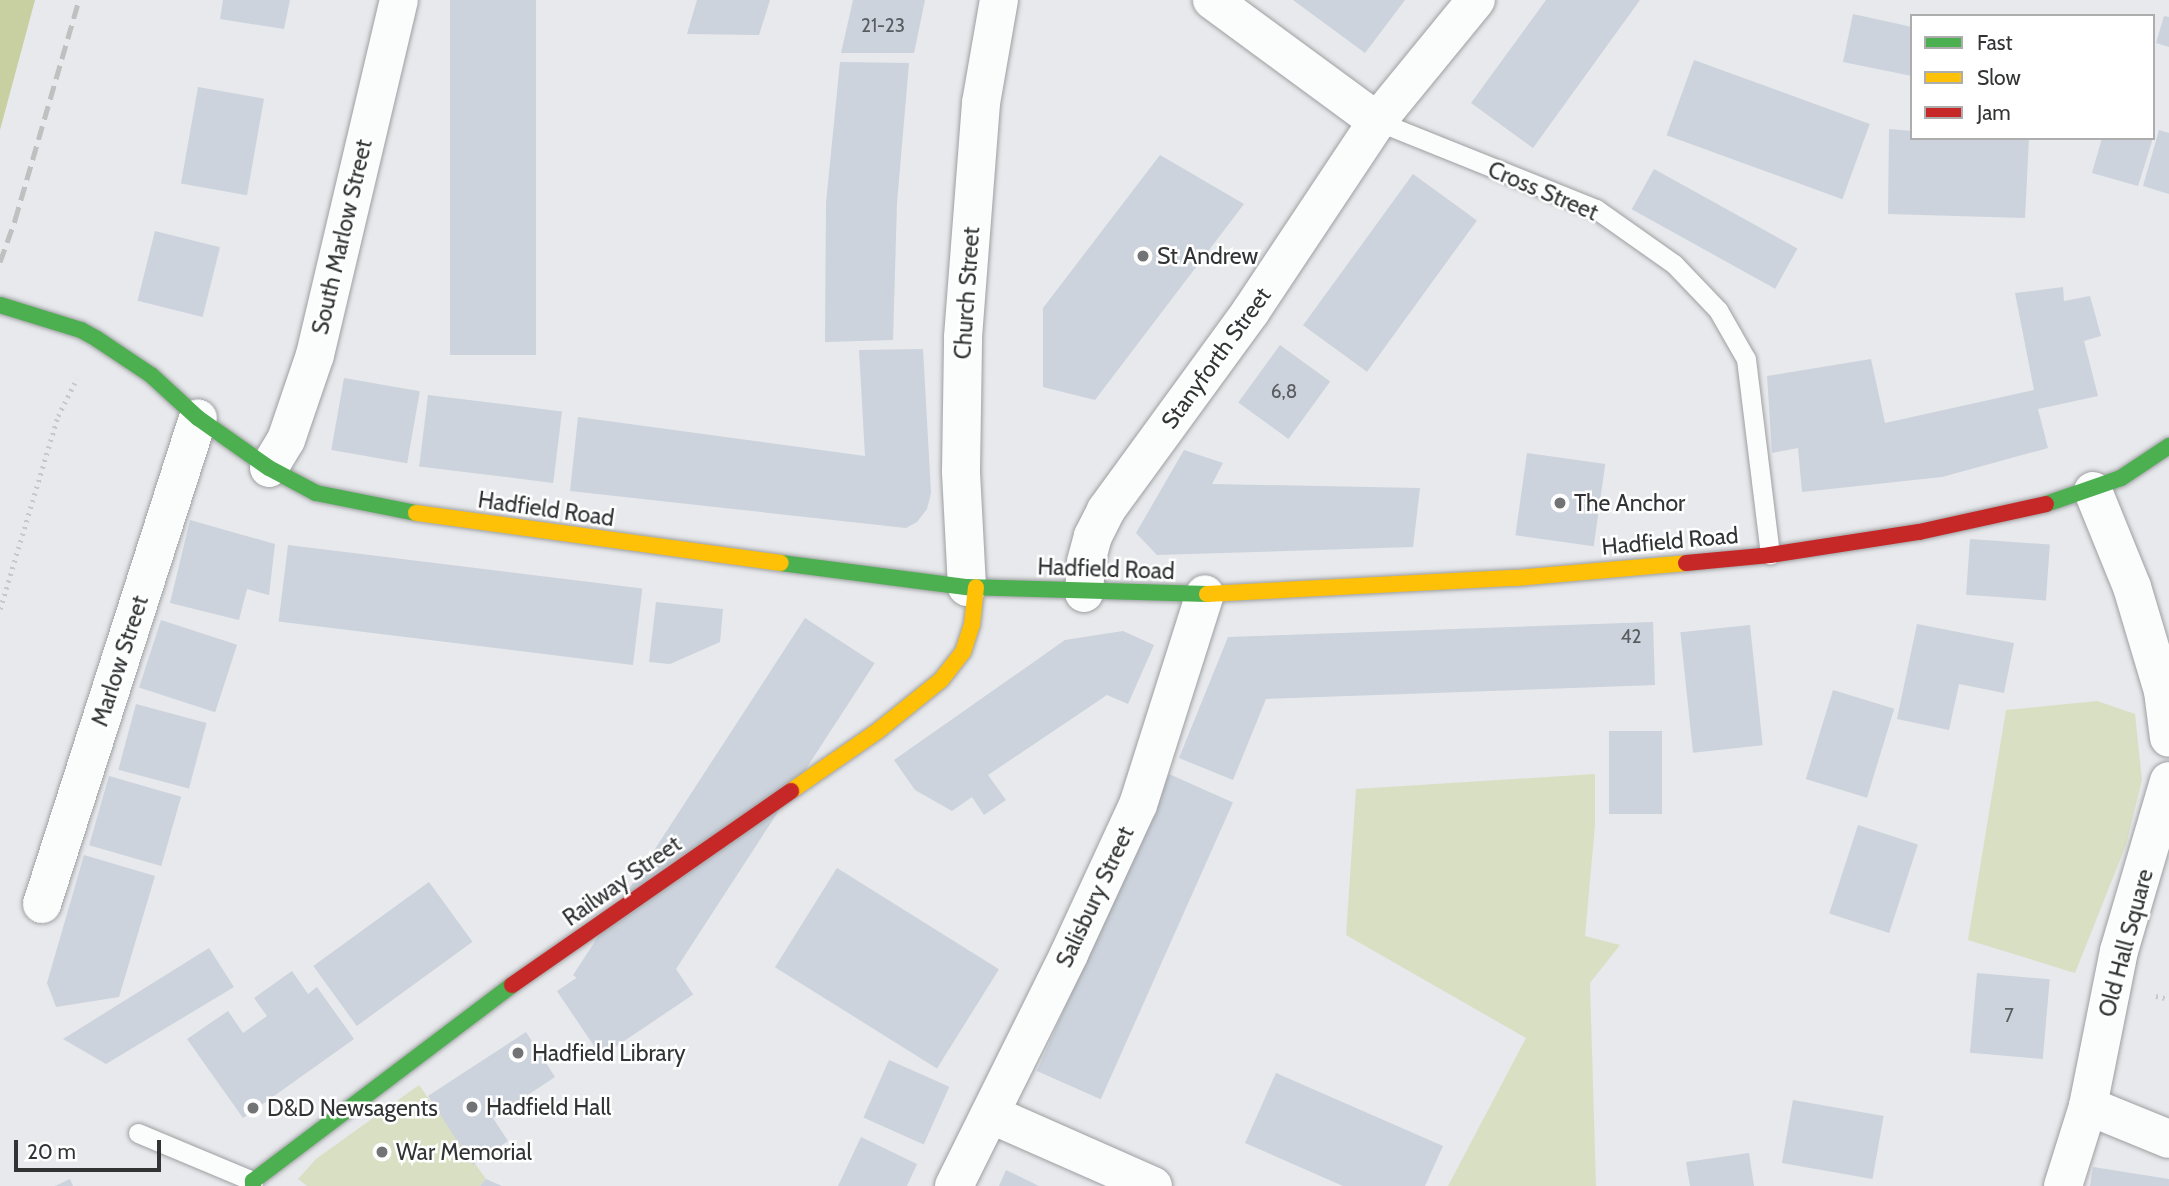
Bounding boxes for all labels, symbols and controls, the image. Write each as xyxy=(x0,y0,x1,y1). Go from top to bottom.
legend xyxy=(1910,14,2155,140)
house number: 21-23 xyxy=(861,15,905,37)
text: Fast xyxy=(1977,30,2013,55)
text: Slow xyxy=(1977,65,2021,90)
text: Jam xyxy=(1977,100,2011,125)
street label: South Marlow Street xyxy=(306,137,378,337)
street label: Cross Street xyxy=(1484,155,1602,227)
street label: Church Street xyxy=(949,226,985,360)
place label: St Andrew xyxy=(1157,242,1258,270)
marker: St Andrew xyxy=(1135,248,1151,264)
street label: Stanyforth Street xyxy=(1156,282,1276,434)
house number: 6,8 xyxy=(1271,381,1297,403)
street label: Hadfield Road xyxy=(476,486,616,532)
place label: The Anchor xyxy=(1574,489,1685,517)
marker: The Anchor xyxy=(1552,495,1568,511)
street label: Hadfield Road xyxy=(1600,521,1740,561)
street label: Hadfield Road xyxy=(1037,553,1175,585)
street label: Marlow Street xyxy=(86,592,154,730)
house number: 42 xyxy=(1621,626,1641,648)
street label: Salisbury Street xyxy=(1050,822,1140,972)
street label: Railway Street xyxy=(558,830,686,932)
street label: Old Hall Square xyxy=(2093,866,2159,1020)
house number: 7 xyxy=(2004,1005,2014,1027)
place label: Hadfield Library xyxy=(532,1039,686,1067)
marker: Hadfield Library xyxy=(510,1045,526,1061)
place label: Hadfield Hall xyxy=(486,1093,611,1121)
place label: D&D Newsagents xyxy=(267,1094,438,1122)
marker: Hadfield Hall xyxy=(464,1099,480,1115)
marker: D&D Newsagents xyxy=(245,1100,261,1116)
scale bar xyxy=(18,1126,164,1170)
place label: War Memorial xyxy=(396,1138,532,1166)
text: 20 m xyxy=(27,1139,76,1164)
marker: War Memorial xyxy=(374,1144,390,1160)

